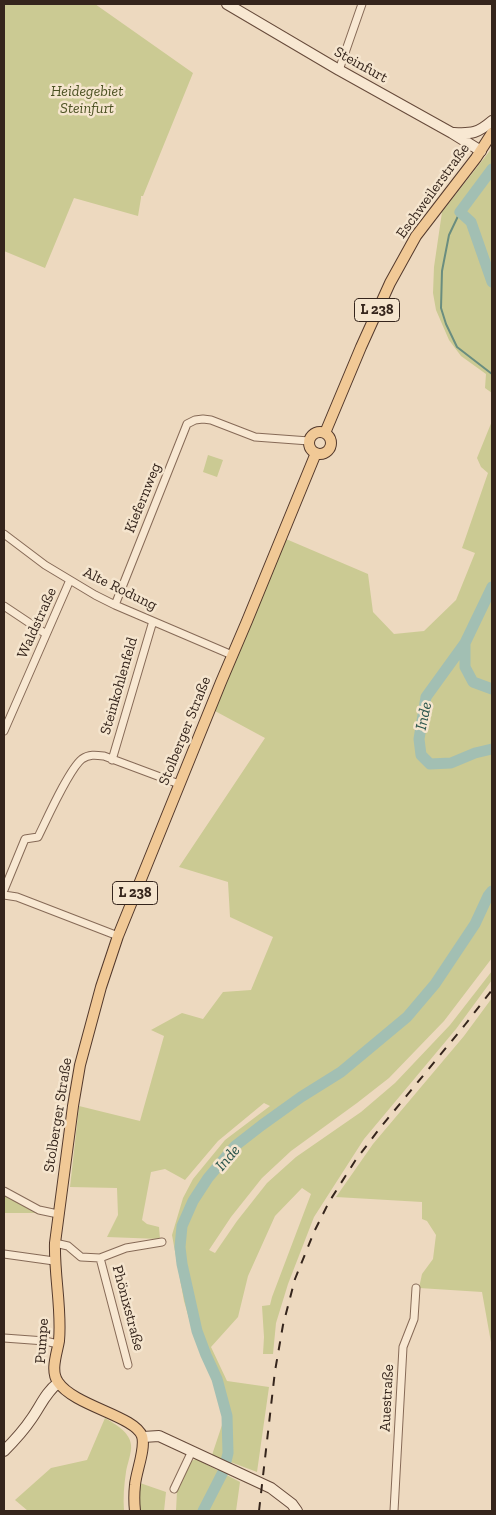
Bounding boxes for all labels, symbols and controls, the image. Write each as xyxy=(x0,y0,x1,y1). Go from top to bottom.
street label: Steinfurt xyxy=(331,43,391,87)
park label: Heidegebiet Steinfurt xyxy=(51,83,123,118)
street label: Eschweilerstraße xyxy=(393,140,473,242)
road number: L 238 xyxy=(354,298,400,322)
street label: Kiefernweg xyxy=(121,460,165,536)
street label: Alte Rodung xyxy=(80,563,160,615)
street label: Waldstraße xyxy=(13,585,61,661)
street label: Steinkohlenfeld xyxy=(96,635,142,737)
street label: Stolberger Straße xyxy=(155,674,215,788)
water label: Inde xyxy=(412,700,436,732)
road number: L 238 xyxy=(112,881,158,904)
street label: Stolberger Straße xyxy=(40,1057,76,1173)
water label: Inde xyxy=(212,1141,244,1175)
street label: Phönixstraße xyxy=(108,1263,148,1353)
street label: Pumpe xyxy=(31,1318,53,1364)
street label: Auestraße xyxy=(376,1364,398,1432)

